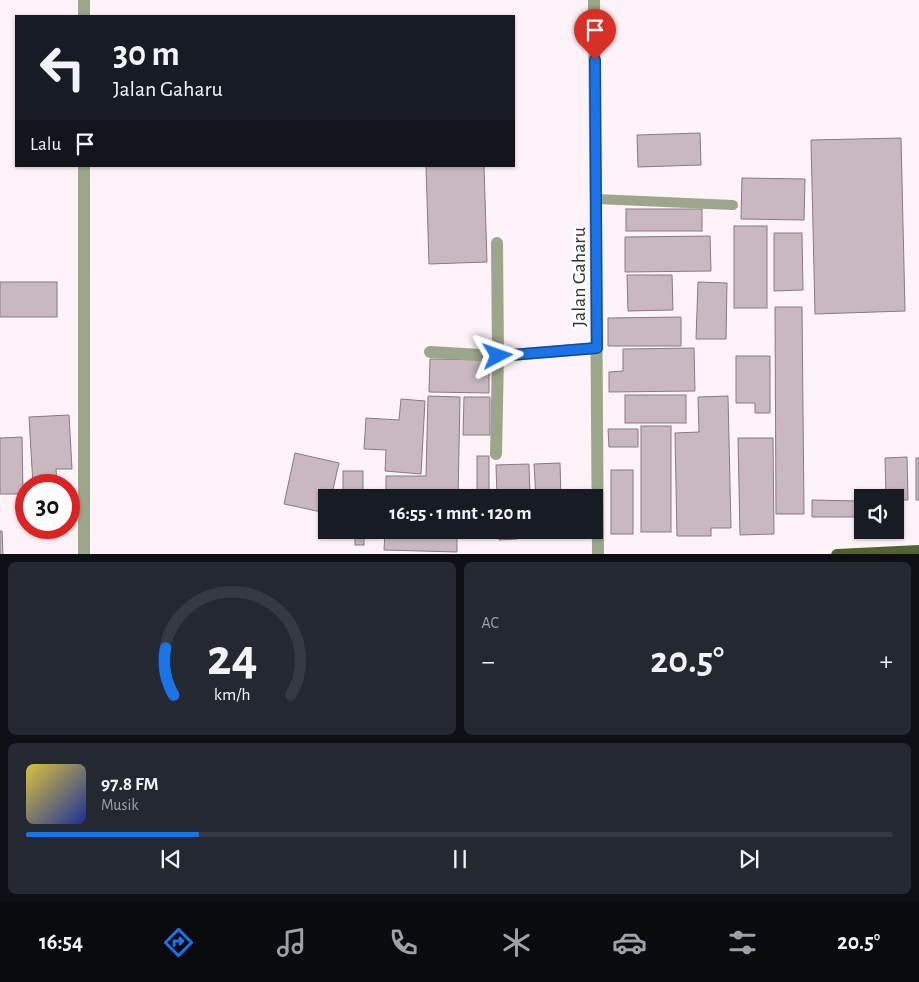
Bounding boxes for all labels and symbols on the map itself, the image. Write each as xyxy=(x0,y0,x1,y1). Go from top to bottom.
pin xyxy=(574,9,616,60)
street label: Jalan Gaharu xyxy=(569,227,589,327)
position arrow xyxy=(471,329,523,381)
speed limit sign: 30 xyxy=(15,474,80,539)

